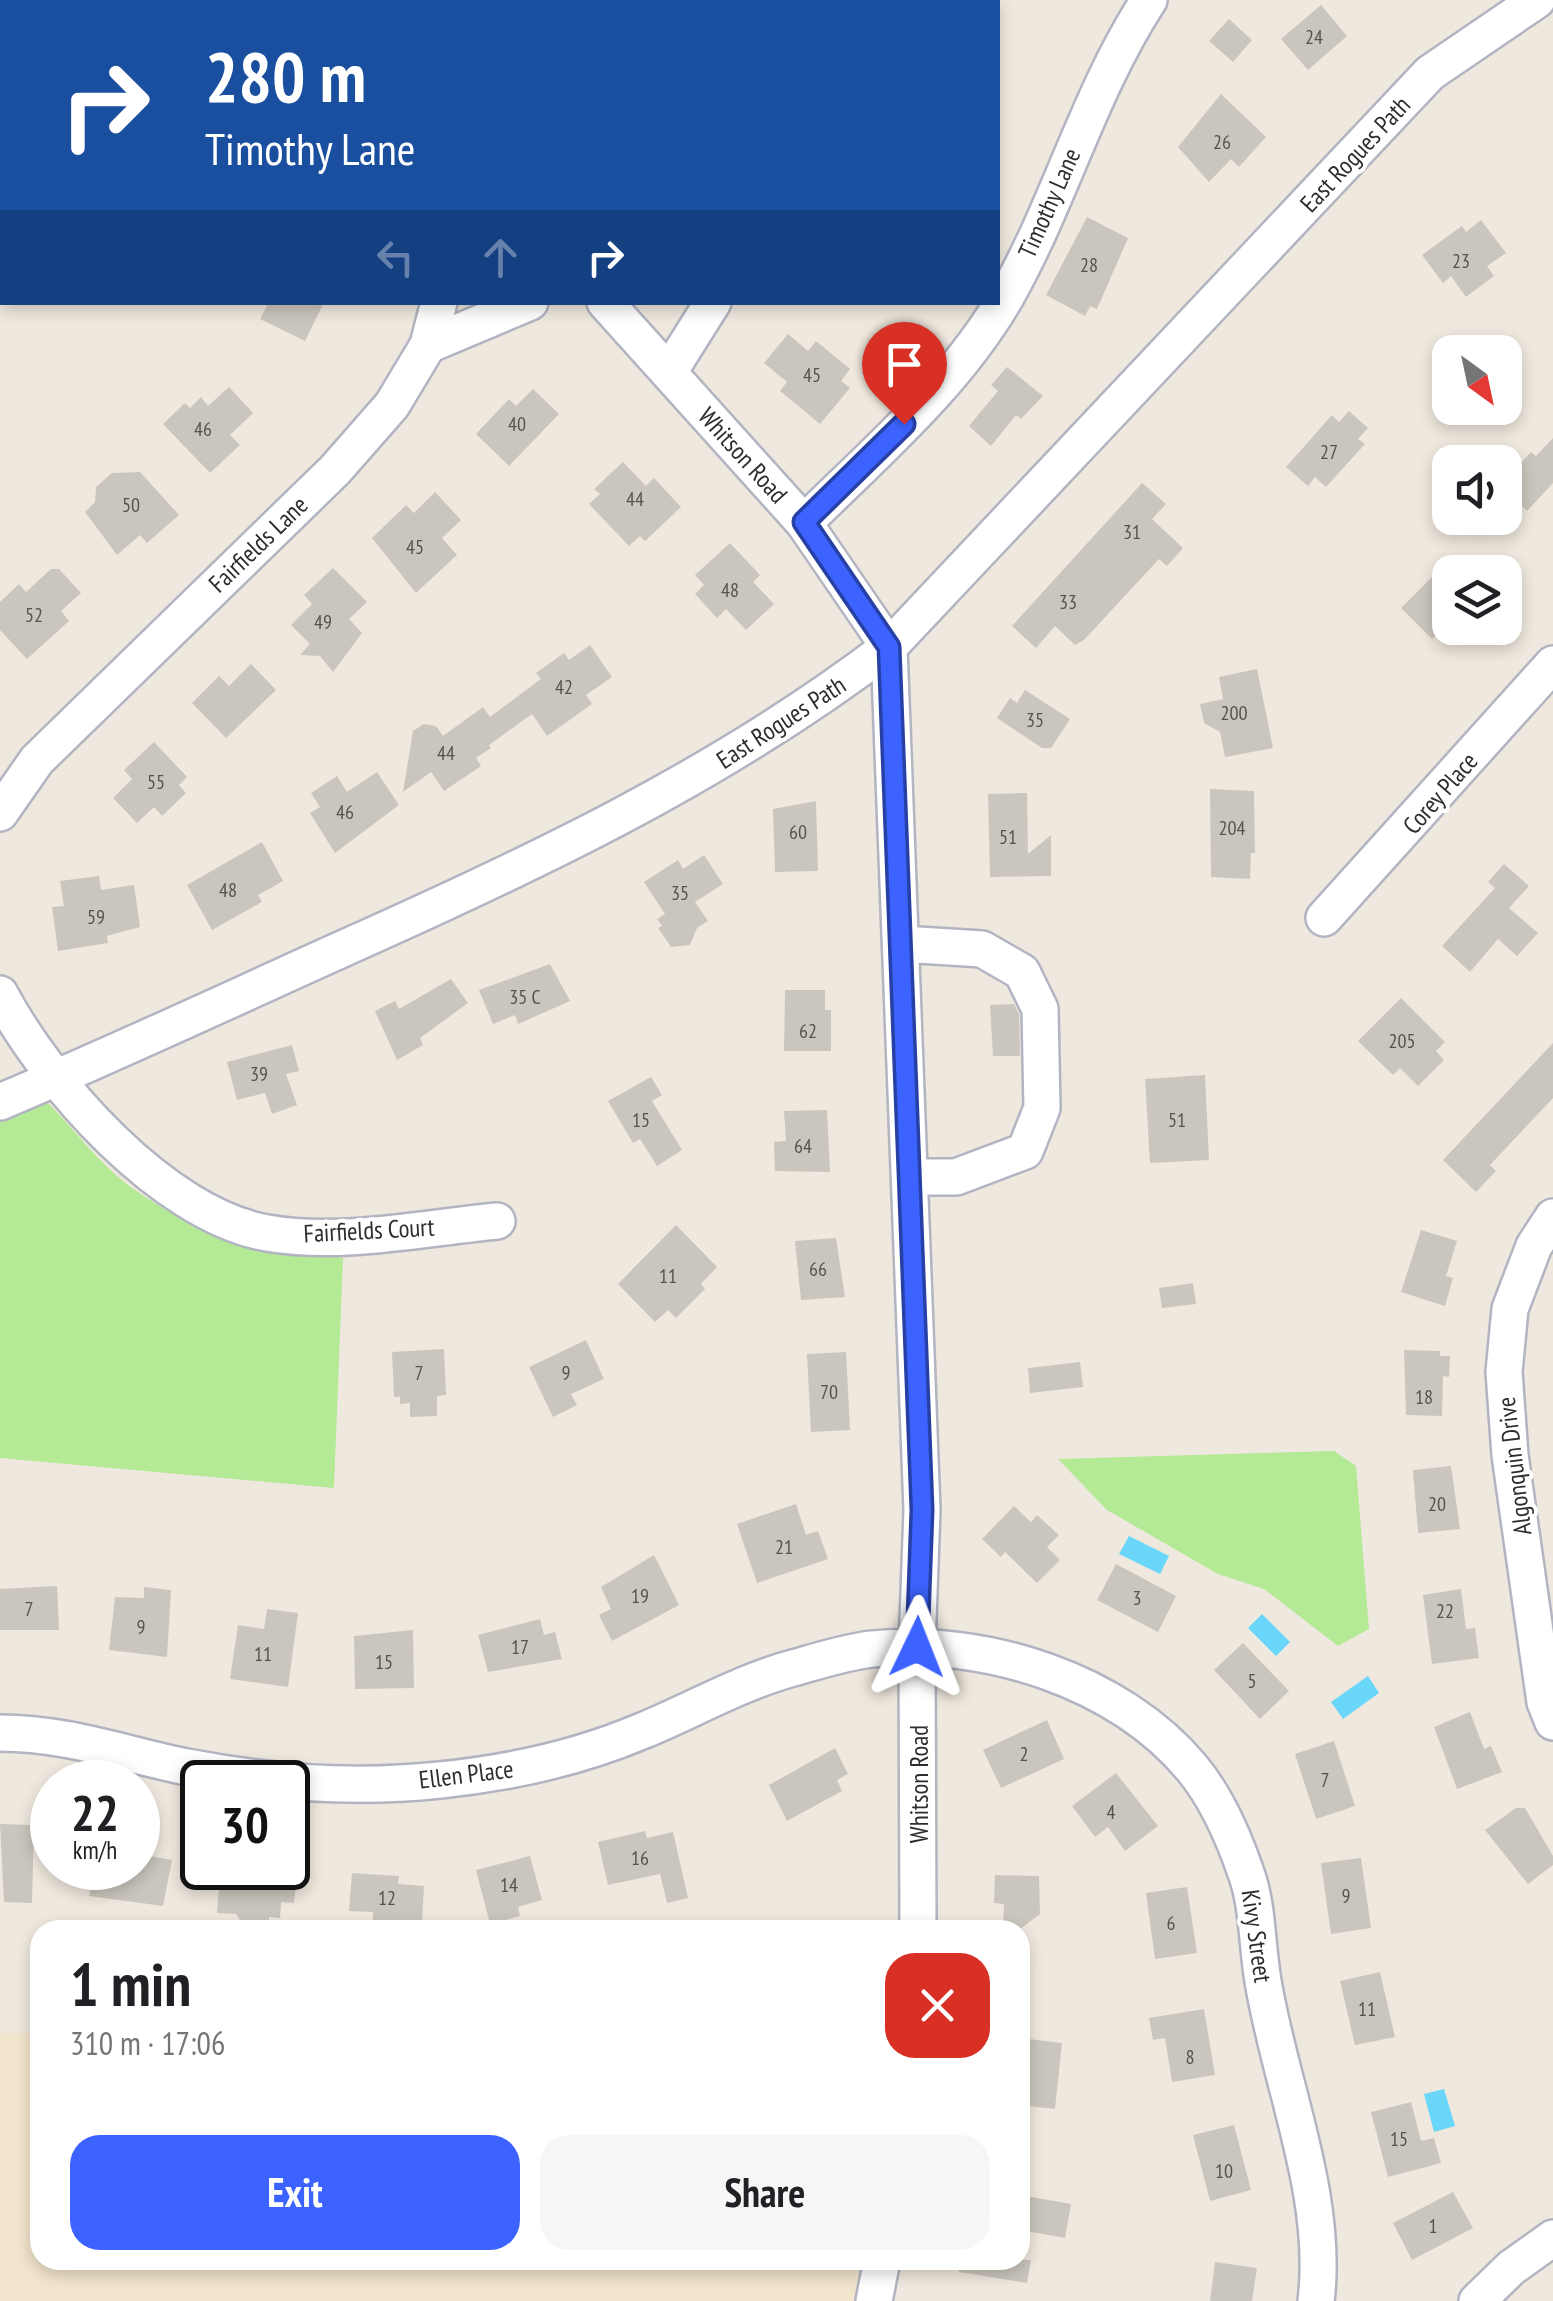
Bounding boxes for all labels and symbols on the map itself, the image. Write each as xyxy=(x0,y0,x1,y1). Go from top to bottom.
house number: 24 xyxy=(1305,24,1323,50)
street label: East Rogues Path xyxy=(1293,89,1417,219)
house number: 26 xyxy=(1213,129,1231,155)
street label: Timothy Lane xyxy=(1011,143,1087,263)
house number: 23 xyxy=(1452,248,1470,274)
house number: 28 xyxy=(1080,252,1098,278)
pin xyxy=(862,322,947,425)
north arrow xyxy=(1432,335,1522,425)
house number: 45 xyxy=(803,362,821,388)
street label: Whitson Road xyxy=(692,400,794,510)
house number: 40 xyxy=(508,411,526,437)
house number: 46 xyxy=(194,416,212,442)
house number: 27 xyxy=(1320,439,1338,465)
house number: 44 xyxy=(626,486,644,512)
street label: Fairfields Lane xyxy=(202,489,314,599)
house number: 50 xyxy=(122,492,140,518)
house number: 31 xyxy=(1123,519,1141,545)
house number: 45 xyxy=(406,534,424,560)
house number: 48 xyxy=(721,577,739,603)
house number: 33 xyxy=(1059,589,1077,615)
house number: 52 xyxy=(25,602,43,628)
house number: 49 xyxy=(314,609,332,635)
street label: East Rogues Path xyxy=(710,668,852,776)
house number: 42 xyxy=(555,674,573,700)
house number: 200 xyxy=(1221,700,1248,726)
house number: 35 xyxy=(1026,707,1044,733)
house number: 44 xyxy=(437,740,455,766)
street label: Corey Place xyxy=(1396,745,1484,841)
house number: 55 xyxy=(147,769,165,795)
house number: 46 xyxy=(336,799,354,825)
house number: 204 xyxy=(1219,815,1246,841)
house number: 60 xyxy=(789,819,807,845)
house number: 51 xyxy=(999,824,1017,850)
house number: 48 xyxy=(219,877,237,903)
house number: 35 xyxy=(671,880,689,906)
house number: 59 xyxy=(87,904,105,930)
house number: 35 C xyxy=(509,984,541,1010)
house number: 62 xyxy=(799,1018,817,1044)
house number: 205 xyxy=(1389,1028,1416,1054)
house number: 39 xyxy=(250,1061,268,1087)
house number: 15 xyxy=(632,1107,650,1133)
house number: 51 xyxy=(1168,1107,1186,1133)
house number: 64 xyxy=(794,1133,812,1159)
street label: Fairfields Court xyxy=(303,1211,435,1249)
house number: 66 xyxy=(809,1256,827,1282)
house number: 11 xyxy=(659,1263,677,1289)
house number: 7 xyxy=(415,1360,424,1386)
house number: 9 xyxy=(562,1360,571,1386)
house number: 70 xyxy=(820,1379,838,1405)
house number: 18 xyxy=(1415,1384,1433,1410)
street label: Algonquin Drive xyxy=(1490,1395,1538,1537)
house number: 20 xyxy=(1428,1491,1446,1517)
house number: 21 xyxy=(775,1534,793,1560)
house number: 19 xyxy=(631,1583,649,1609)
house number: 3 xyxy=(1133,1585,1142,1611)
position arrow xyxy=(865,1595,969,1699)
house number: 7 xyxy=(25,1596,34,1622)
house number: 22 xyxy=(1436,1598,1454,1624)
house number: 9 xyxy=(137,1614,146,1640)
house number: 17 xyxy=(511,1634,529,1660)
house number: 11 xyxy=(254,1641,272,1667)
house number: 15 xyxy=(375,1649,393,1675)
house number: 5 xyxy=(1248,1668,1257,1694)
street label: Whitson Road xyxy=(903,1725,935,1843)
house number: 2 xyxy=(1020,1741,1029,1767)
street label: Ellen Place xyxy=(417,1752,515,1796)
speed limit sign: 30 xyxy=(180,1760,310,1890)
house number: 7 xyxy=(1321,1767,1330,1793)
house number: 4 xyxy=(1107,1799,1116,1825)
house number: 16 xyxy=(631,1845,649,1871)
house number: 14 xyxy=(500,1872,518,1898)
house number: 9 xyxy=(1342,1883,1351,1909)
house number: 12 xyxy=(378,1885,396,1911)
street label: Kivy Street xyxy=(1235,1887,1279,1985)
house number: 6 xyxy=(1167,1910,1176,1936)
house number: 11 xyxy=(1358,1996,1376,2022)
house number: 8 xyxy=(1186,2044,1195,2070)
house number: 15 xyxy=(1390,2126,1408,2152)
house number: 10 xyxy=(1215,2158,1233,2184)
house number: 1 xyxy=(1429,2213,1438,2239)

